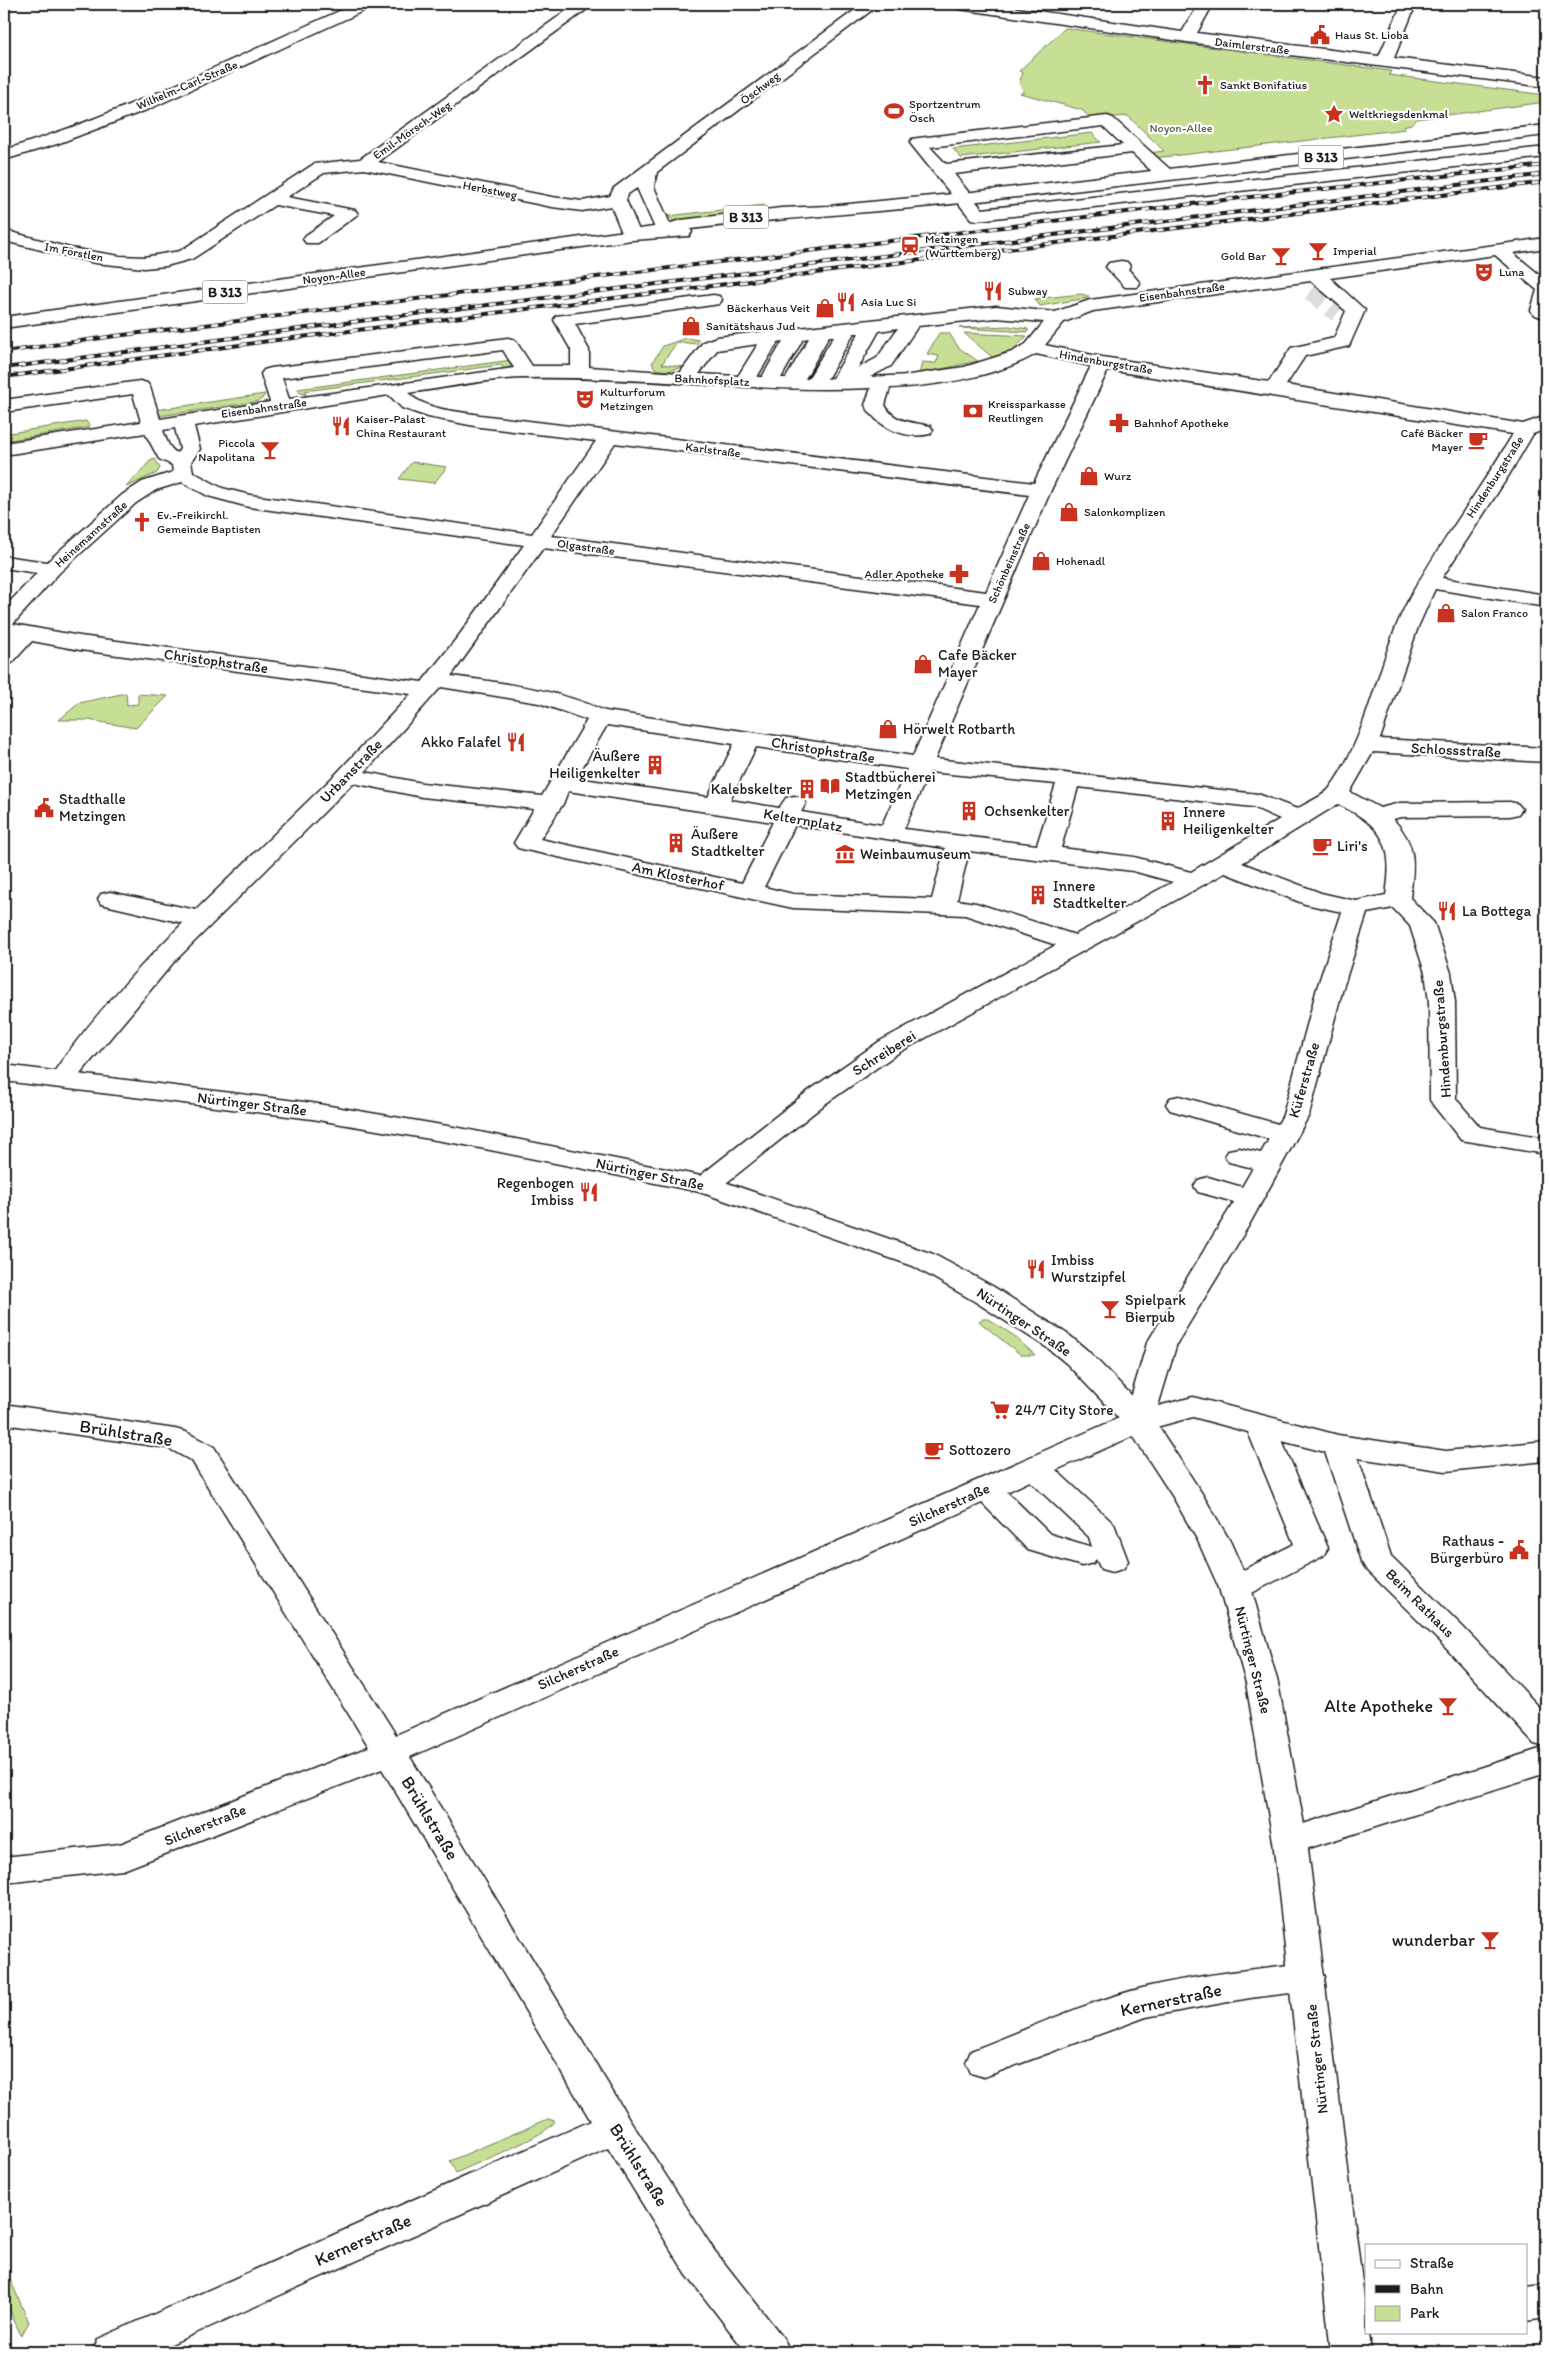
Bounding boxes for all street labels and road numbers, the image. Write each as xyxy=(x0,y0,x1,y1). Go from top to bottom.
street label: Daimlerstraße xyxy=(1214,34,1290,58)
street label: Wilhelm-Carl-Straße xyxy=(134,57,240,113)
street label: Öschweg xyxy=(737,68,783,107)
street label: Emil-Mörsch-Weg xyxy=(370,97,454,162)
road number: B 313 xyxy=(1298,146,1344,168)
street label: Herbstweg xyxy=(462,178,519,202)
road number: B 313 xyxy=(724,206,768,228)
street label: Im Förstlen xyxy=(43,239,105,265)
street label: Noyon-Allee xyxy=(302,265,367,287)
street label: Eisenbahnstraße xyxy=(1138,279,1226,305)
road number: B 313 xyxy=(202,280,248,304)
street label: Hindenburgstraße xyxy=(1058,347,1154,377)
street label: Bahnhofsplatz xyxy=(674,371,750,389)
street label: Eisenbahnstraße xyxy=(220,395,308,421)
street label: Hindenburgstraße xyxy=(1463,433,1527,520)
street label: Karlstraße xyxy=(685,440,742,460)
street label: Heinemannstraße xyxy=(52,498,130,570)
street label: Schönbeinstraße xyxy=(985,520,1033,605)
street label: Olgastraße xyxy=(556,536,616,558)
street label: Christophstraße xyxy=(163,645,269,677)
street label: Christophstraße xyxy=(770,733,876,767)
street label: Urbanstraße xyxy=(316,735,386,807)
street label: Schlossstraße xyxy=(1410,739,1502,761)
street label: Kelternplatz xyxy=(762,804,844,836)
street label: Am Klosterhof xyxy=(630,857,726,895)
street label: Hindenburgstraße xyxy=(1429,979,1455,1099)
street label: Schreiberei xyxy=(849,1026,919,1080)
street label: Küferstraße xyxy=(1285,1040,1323,1120)
street label: Nürtinger Straße xyxy=(196,1088,308,1120)
street label: Nürtinger Straße xyxy=(594,1154,706,1194)
street label: Nürtinger Straße xyxy=(973,1284,1075,1360)
street label: Brühlstraße xyxy=(78,1415,174,1451)
street label: Silcherstraße xyxy=(906,1479,992,1531)
street label: Beim Rathaus xyxy=(1382,1565,1458,1641)
street label: Nürtinger Straße xyxy=(1231,1604,1275,1716)
street label: Silcherstraße xyxy=(535,1642,621,1694)
street label: Brühlstraße xyxy=(396,1772,464,1864)
street label: Silcherstraße xyxy=(161,1800,249,1850)
street label: Kernerstraße xyxy=(1118,1979,1224,2021)
street label: Nürtinger Straße xyxy=(1302,2003,1332,2115)
street label: Brühlstraße xyxy=(605,2119,673,2211)
street label: Kernerstraße xyxy=(311,2209,415,2271)

